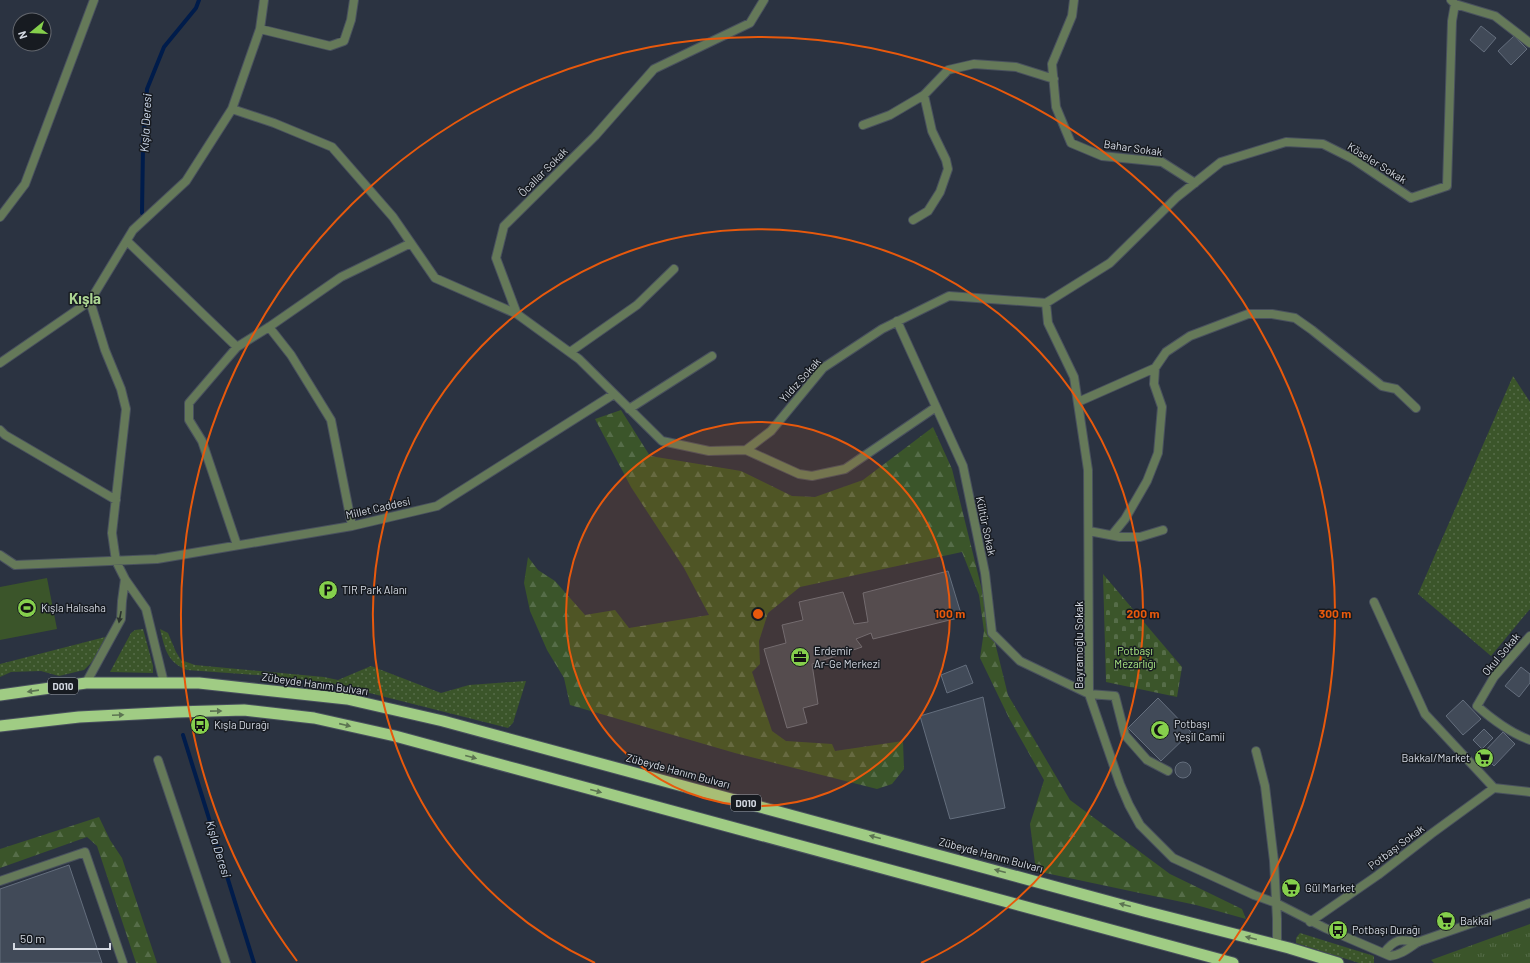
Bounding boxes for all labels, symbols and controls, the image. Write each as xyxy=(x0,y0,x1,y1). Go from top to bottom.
north arrow xyxy=(12,12,52,52)
text: N xyxy=(15,30,29,41)
water label: Kışla Deresi xyxy=(136,93,154,153)
street label: Bahar Sokak xyxy=(1103,137,1164,158)
street label: Köseler Sokak xyxy=(1345,139,1410,186)
street label: Öcallar Sokak xyxy=(515,143,570,199)
district label: Kışla xyxy=(69,289,101,307)
street label: Yıldız Sokak xyxy=(776,354,823,405)
street label: Millet Caddesi xyxy=(344,494,412,521)
street label: Kültür Sokak xyxy=(974,495,999,557)
parking icon: TIR Park Alanı xyxy=(317,579,339,601)
place label: TIR Park Alanı xyxy=(342,583,407,596)
sports icon: Kışla Halısaha xyxy=(16,597,38,619)
place label: Kışla Halısaha xyxy=(41,601,106,614)
street label: Bayramoğlu Sokak xyxy=(1072,601,1085,689)
text: 100 m xyxy=(935,606,965,620)
text: 200 m xyxy=(1127,606,1159,620)
text: 300 m xyxy=(1319,606,1351,620)
centre of rings xyxy=(751,607,765,621)
one-way arrow xyxy=(117,611,123,624)
street label: Okul Sokak xyxy=(1479,629,1523,678)
place label: Erdemir Ar-Ge Merkezi xyxy=(814,644,881,670)
park label: Potbaşı Mezarlığı xyxy=(1114,644,1156,670)
office icon: Erdemir Ar-Ge Merkezi xyxy=(789,646,811,668)
street label: Zübeyde Hanım Bulvarı xyxy=(261,670,369,697)
road number: D010 xyxy=(48,678,78,694)
one-way arrow xyxy=(27,688,39,694)
one-way arrow xyxy=(210,708,223,714)
one-way arrow xyxy=(112,712,125,718)
bus stop icon: Kışla Durağı xyxy=(189,714,211,736)
place label: Potbaşı Yeşil Camii xyxy=(1174,717,1225,743)
place label: Kışla Durağı xyxy=(214,718,269,731)
mosque icon: Potbaşı Yeşil Camii xyxy=(1149,719,1171,741)
one-way arrow xyxy=(339,722,351,728)
supermarket icon: Bakkal/Market xyxy=(1473,747,1495,769)
street label: Zübeyde Hanım Bulvarı xyxy=(625,750,732,791)
place label: Bakkal/Market xyxy=(1401,751,1470,764)
one-way arrow xyxy=(465,754,477,760)
one-way arrow xyxy=(591,788,603,794)
road number: D010 xyxy=(731,795,761,811)
water label: Kışla Deresi xyxy=(204,819,234,879)
street label: Potbaşı Sokak xyxy=(1365,821,1427,872)
one-way arrow xyxy=(868,834,880,840)
street label: Zübeyde Hanım Bulvarı xyxy=(938,834,1045,875)
one-way arrow xyxy=(994,868,1006,874)
supermarket icon: Gül Market xyxy=(1280,877,1302,899)
place label: Gül Market xyxy=(1305,881,1355,894)
one-way arrow xyxy=(1119,902,1131,908)
supermarket icon: Bakkal xyxy=(1435,910,1457,932)
place label: Bakkal xyxy=(1460,914,1492,927)
bus stop icon: Potbaşı Durağı xyxy=(1327,919,1349,941)
place label: Potbaşı Durağı xyxy=(1352,923,1420,936)
scale bar xyxy=(14,925,110,951)
text: 50 m xyxy=(20,931,45,945)
one-way arrow xyxy=(1245,935,1257,941)

